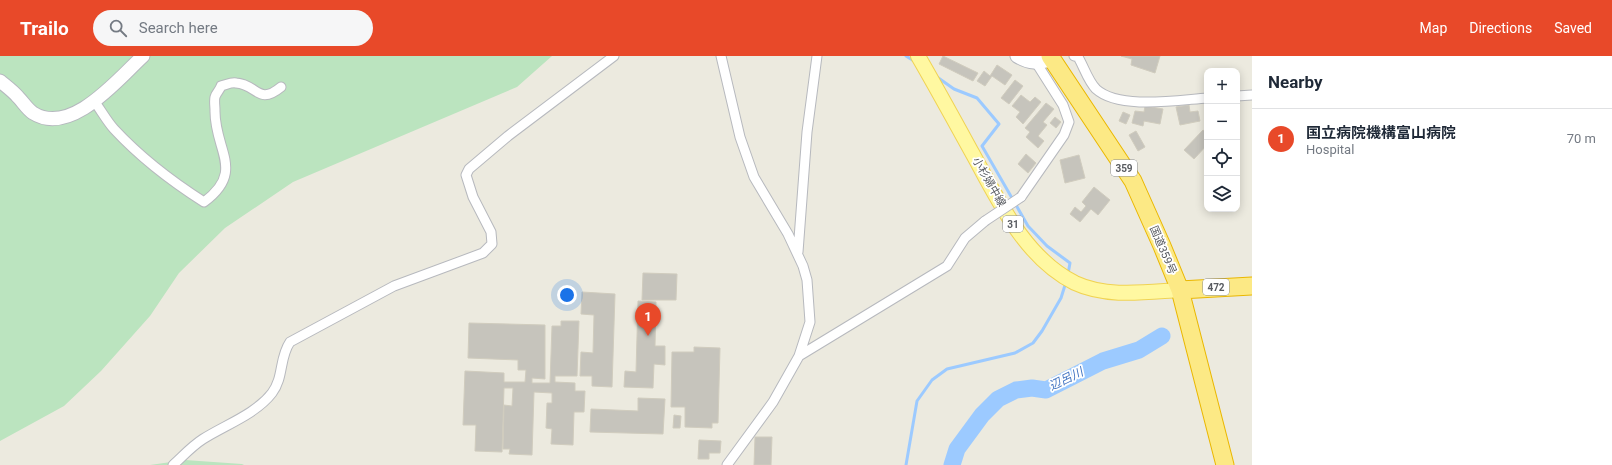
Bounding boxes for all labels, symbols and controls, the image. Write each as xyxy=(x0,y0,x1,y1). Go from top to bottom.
search box xyxy=(93,10,373,46)
text: Trailo xyxy=(20,17,69,40)
icon: search xyxy=(107,17,129,39)
text: Search here xyxy=(139,19,218,37)
text: Map xyxy=(1420,20,1447,36)
text: Directions xyxy=(1469,20,1532,36)
text: Saved xyxy=(1554,20,1592,36)
map controls xyxy=(1204,68,1240,212)
button: + xyxy=(1204,68,1240,104)
text: Nearby xyxy=(1268,72,1323,92)
button: − xyxy=(1204,104,1240,140)
text: 国立病院機構富山病院 xyxy=(1306,124,1456,142)
text: 1 xyxy=(1277,131,1285,146)
text: 70 m xyxy=(1567,131,1596,146)
button: locate xyxy=(1204,140,1240,176)
text: Hospital xyxy=(1306,142,1354,157)
street label: 小杉婦中線 xyxy=(970,155,1008,209)
road number: 359 xyxy=(1111,160,1137,176)
button: layers xyxy=(1204,176,1240,212)
road number: 31 xyxy=(1003,216,1023,232)
street label: 国道359号 xyxy=(1147,224,1179,276)
road number: 472 xyxy=(1203,279,1229,295)
your location xyxy=(557,285,577,305)
pin: 1 xyxy=(635,303,661,336)
water label: 辺呂川 xyxy=(1047,364,1087,393)

